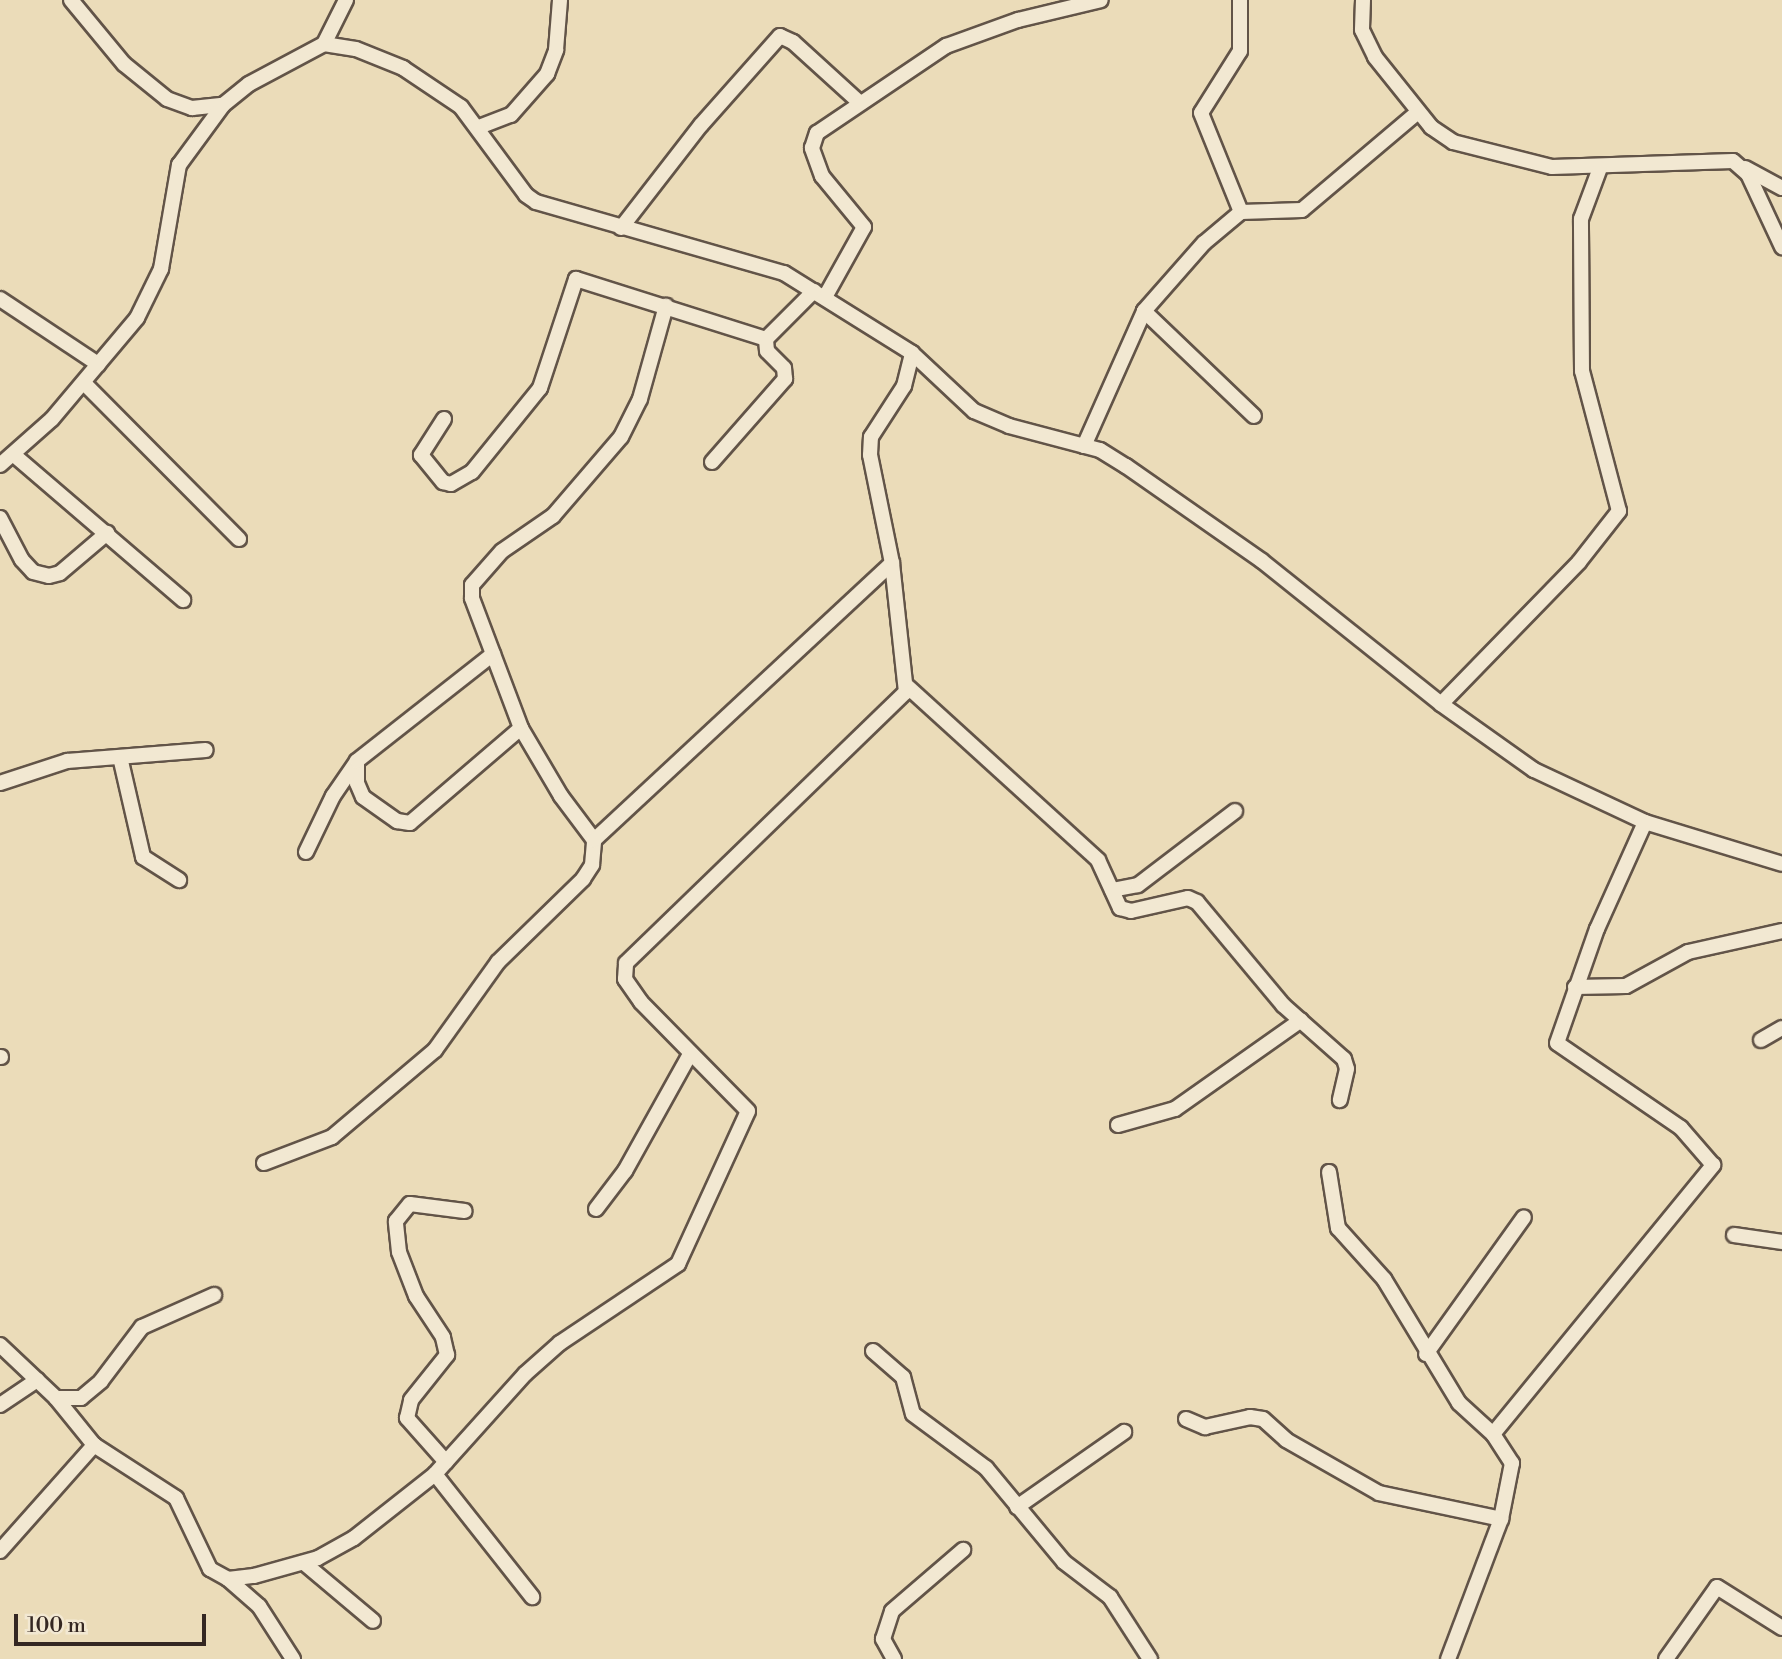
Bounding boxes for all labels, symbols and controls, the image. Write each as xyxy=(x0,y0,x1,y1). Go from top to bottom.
scale bar xyxy=(18,1600,210,1644)
text: 100 m xyxy=(27,1613,86,1639)

